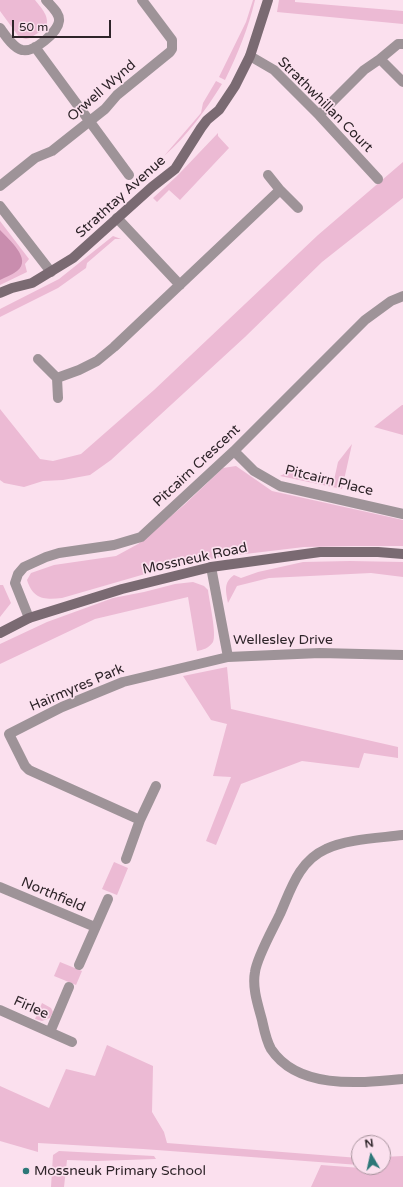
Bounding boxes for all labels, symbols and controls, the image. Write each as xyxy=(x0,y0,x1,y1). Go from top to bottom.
scale bar xyxy=(14,12,113,38)
text: 50 m xyxy=(19,20,48,34)
street label: Strathwhillan Court xyxy=(274,54,376,156)
street label: Orwell Wynd xyxy=(64,57,140,125)
street label: Strathtay Avenue xyxy=(73,152,169,242)
street label: Pitcairn Crescent xyxy=(150,421,244,511)
street label: Pitcairn Place xyxy=(283,462,375,500)
street label: Mossneuk Road xyxy=(141,540,249,578)
street label: Wellesley Drive xyxy=(233,632,333,648)
street label: Hairmyres Park xyxy=(27,661,127,715)
street label: Northfield xyxy=(19,874,87,916)
street label: Firlee xyxy=(11,993,51,1023)
north arrow xyxy=(351,1135,391,1175)
text: N xyxy=(364,1137,375,1151)
place label: Mossneuk Primary School xyxy=(34,1163,206,1179)
marker: Mossneuk Primary School xyxy=(21,1166,31,1176)

